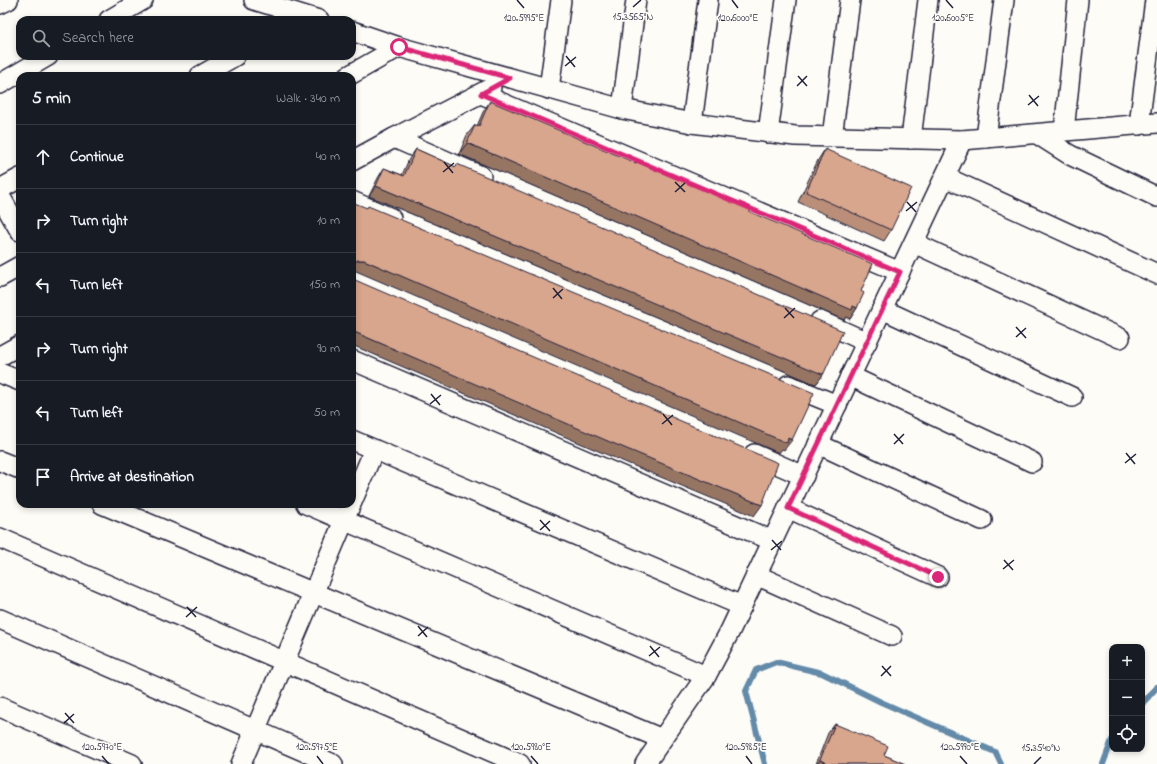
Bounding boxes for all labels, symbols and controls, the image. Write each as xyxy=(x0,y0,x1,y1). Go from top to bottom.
text: 15.3565°N xyxy=(613,10,653,25)
text: 120.5995°E xyxy=(504,11,544,26)
text: 120.6000°E xyxy=(718,11,758,26)
text: 120.6005°E xyxy=(932,11,974,26)
search box xyxy=(16,16,356,60)
icon: search xyxy=(30,27,52,49)
text: Search here xyxy=(62,27,134,49)
route start xyxy=(390,38,408,56)
text: 5 min xyxy=(32,86,71,111)
text: Walk · 340 m xyxy=(276,89,340,108)
icon: ahead xyxy=(32,146,54,168)
text: Continue xyxy=(70,146,124,168)
text: 40 m xyxy=(316,147,340,166)
icon: right xyxy=(32,210,54,232)
text: Turn right xyxy=(70,210,128,232)
text: 10 m xyxy=(317,211,340,230)
icon: left xyxy=(32,274,54,296)
text: Turn left xyxy=(70,274,123,296)
text: 150 m xyxy=(309,275,340,294)
icon: right xyxy=(32,338,54,360)
text: Turn right xyxy=(70,338,128,360)
text: 90 m xyxy=(317,339,340,358)
icon: left xyxy=(32,402,54,424)
text: Turn left xyxy=(70,402,123,424)
text: 50 m xyxy=(314,403,340,422)
icon: arrive xyxy=(32,466,54,488)
text: Arrive at destination xyxy=(70,466,194,488)
route end xyxy=(929,568,947,586)
map controls xyxy=(1109,644,1145,752)
button: + xyxy=(1109,644,1145,680)
button: − xyxy=(1109,680,1145,716)
button: locate xyxy=(1109,716,1145,752)
text: 120.5970°E xyxy=(82,740,122,755)
text: 120.5975°E xyxy=(296,740,338,755)
text: 120.5980°E xyxy=(511,740,551,755)
text: 120.5985°E xyxy=(725,740,767,755)
text: 120.5990°E xyxy=(940,740,980,755)
text: 15.3540°N xyxy=(1022,741,1061,756)

